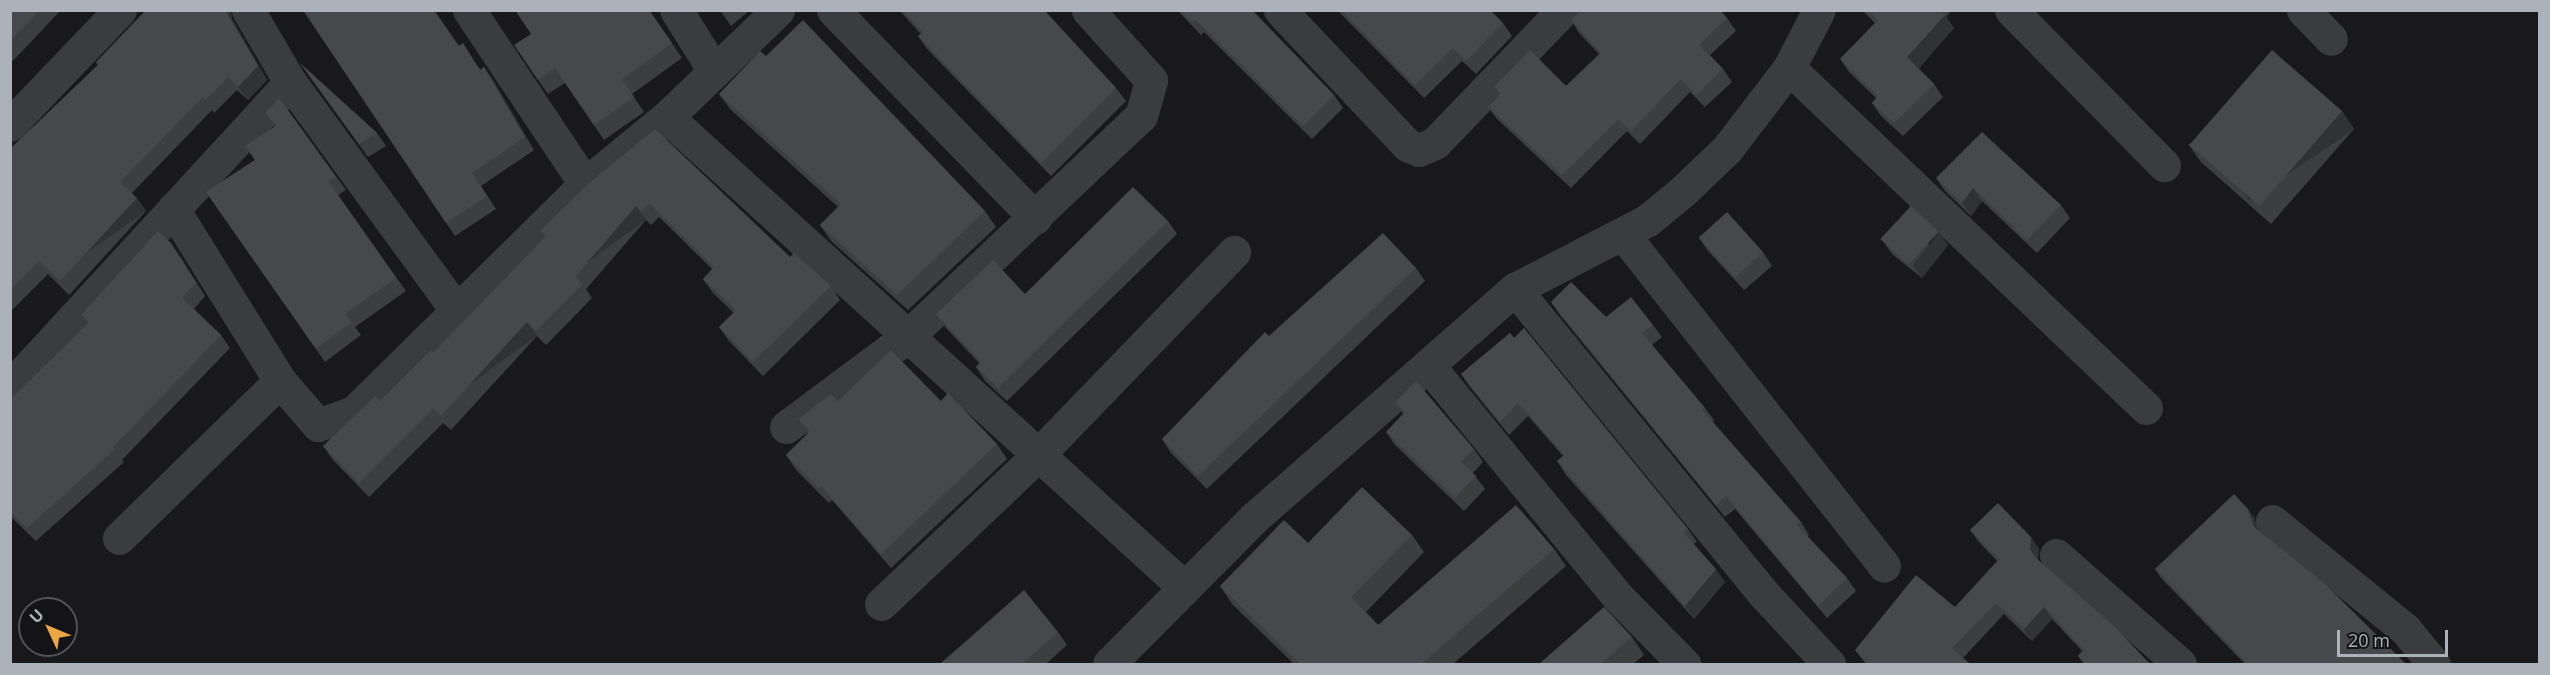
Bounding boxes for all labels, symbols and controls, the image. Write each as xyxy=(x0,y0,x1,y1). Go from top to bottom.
north arrow xyxy=(18,597,78,657)
text: U xyxy=(24,604,49,628)
scale bar xyxy=(2340,618,2451,656)
text: 20 m xyxy=(2348,628,2390,652)

